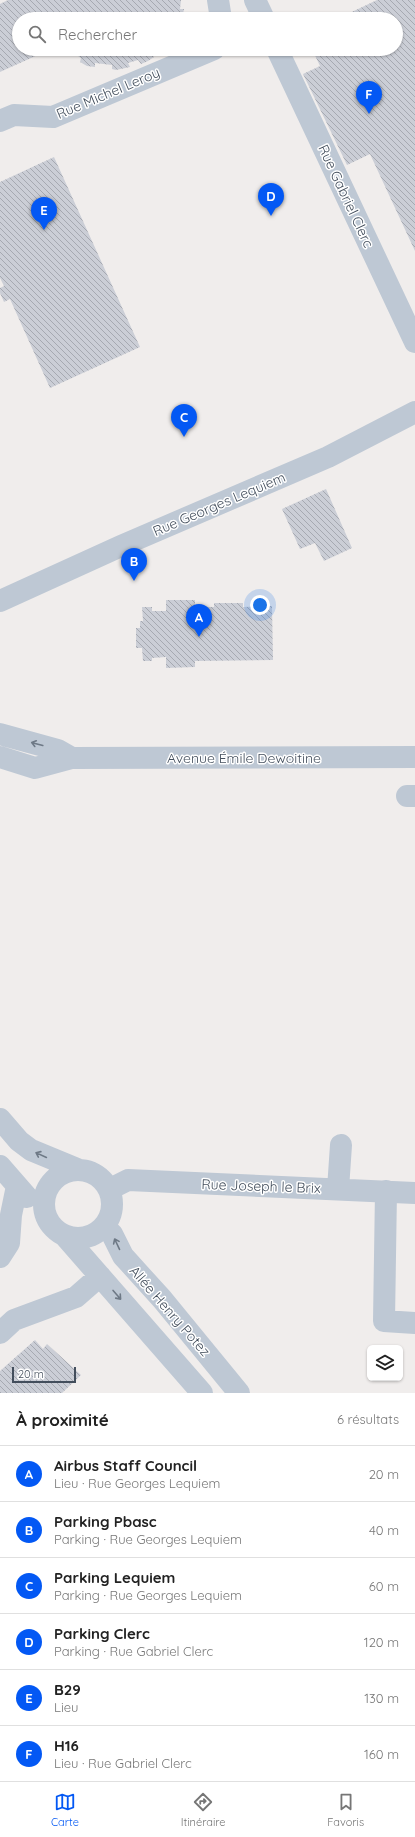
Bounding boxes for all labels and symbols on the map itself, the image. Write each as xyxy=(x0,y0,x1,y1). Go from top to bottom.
street label: Rue Michel Leroy xyxy=(54,63,162,123)
pin: F xyxy=(356,81,382,114)
street label: Rue Gabriel Clerc xyxy=(314,142,378,250)
pin: D xyxy=(258,183,284,216)
pin: E xyxy=(31,197,57,230)
pin: C xyxy=(171,404,197,437)
street label: Rue Georges Lequiem xyxy=(150,468,288,540)
pin: B xyxy=(121,548,147,581)
your location xyxy=(250,595,270,615)
pin: A xyxy=(186,604,212,637)
one-way arrow xyxy=(31,740,44,748)
street label: Avenue Émile Dewoitine xyxy=(167,749,321,767)
one-way arrow xyxy=(35,1151,47,1158)
street label: Rue Joseph le Brix xyxy=(201,1175,321,1197)
one-way arrow xyxy=(113,1239,120,1251)
street label: Allée Henry Potez xyxy=(126,1262,214,1360)
one-way arrow xyxy=(113,1290,122,1301)
scale bar xyxy=(12,1365,76,1384)

